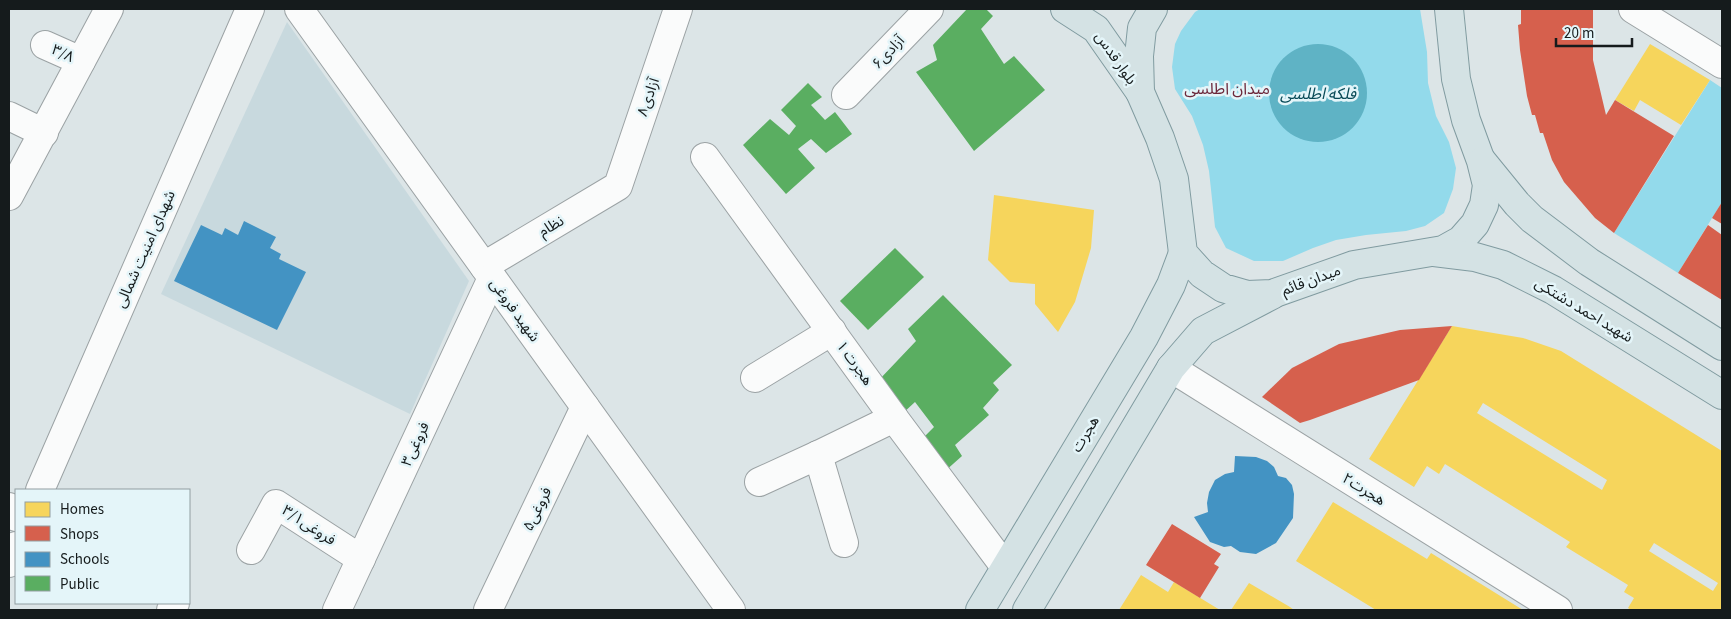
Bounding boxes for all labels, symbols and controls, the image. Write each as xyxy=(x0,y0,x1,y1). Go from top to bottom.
scale bar xyxy=(1556,15,1632,47)
text: 20 m xyxy=(1564,23,1594,44)
street label: بلوار قدس xyxy=(1090,27,1142,89)
street label: آزادی۶ xyxy=(867,30,910,74)
street label: ۳/۸ xyxy=(48,39,78,68)
street label: آزادی۸ xyxy=(632,75,665,119)
district label: میدان اطلسی xyxy=(1184,78,1270,100)
water label: فلکه اطلسی xyxy=(1280,83,1357,105)
street label: شهدای امنیت شمالی xyxy=(110,187,181,311)
street label: نظام xyxy=(535,211,568,242)
street label: میدان قائم xyxy=(1279,260,1344,301)
street label: شهید احمد دشتکی xyxy=(1531,273,1637,348)
street label: شهید فروغی xyxy=(484,274,545,347)
street label: هجرت ۱ xyxy=(831,337,878,390)
street label: هجرت xyxy=(1066,412,1104,456)
street label: فروغی۳ xyxy=(396,418,435,470)
street label: هجرت۲ xyxy=(1338,468,1389,511)
street label: فروغی۵ xyxy=(518,483,557,535)
legend xyxy=(15,489,190,604)
text: Homes xyxy=(60,499,104,520)
street label: فروغی۳/۱ xyxy=(278,500,340,551)
text: Shops xyxy=(60,524,99,545)
text: Schools xyxy=(60,549,109,570)
text: Public xyxy=(60,574,99,595)

